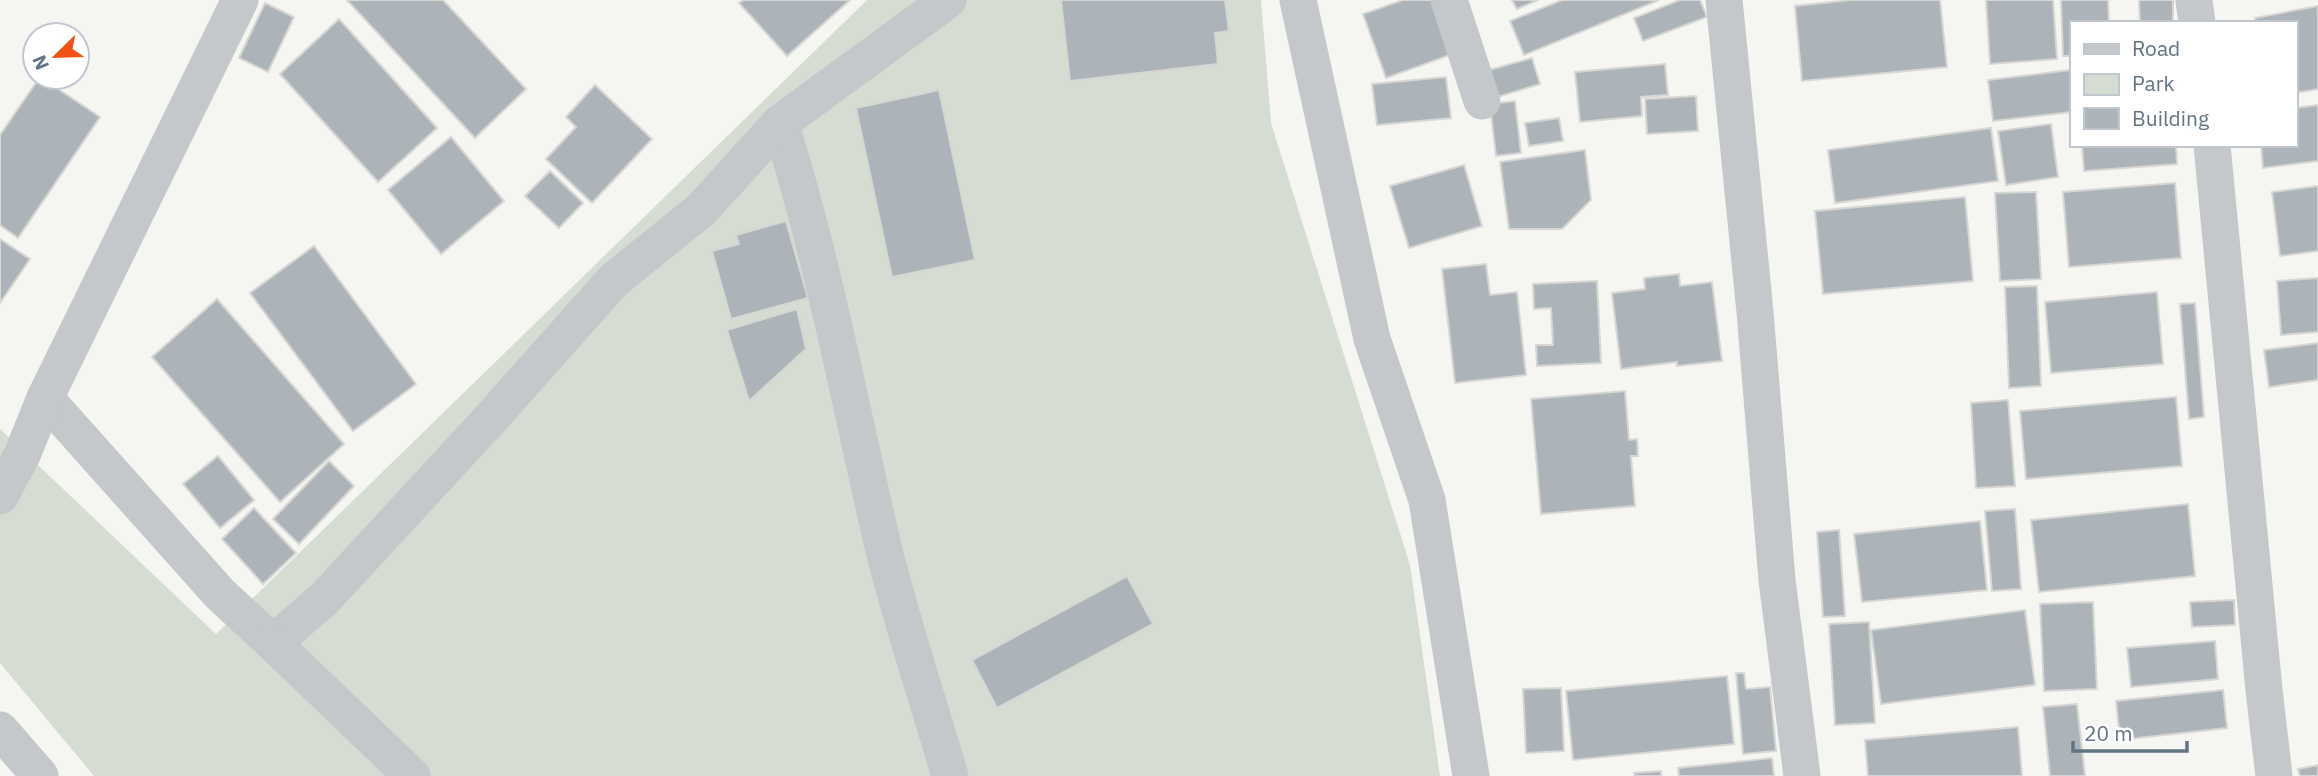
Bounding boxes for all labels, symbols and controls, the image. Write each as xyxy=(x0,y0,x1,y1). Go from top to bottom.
north arrow xyxy=(21,21,91,91)
legend xyxy=(2070,21,2297,147)
text: Road xyxy=(2132,34,2180,62)
text: N xyxy=(27,52,54,74)
text: Park xyxy=(2132,69,2175,97)
text: Building xyxy=(2132,104,2209,132)
scale bar xyxy=(2073,710,2187,754)
text: 20 m xyxy=(2084,719,2133,747)

